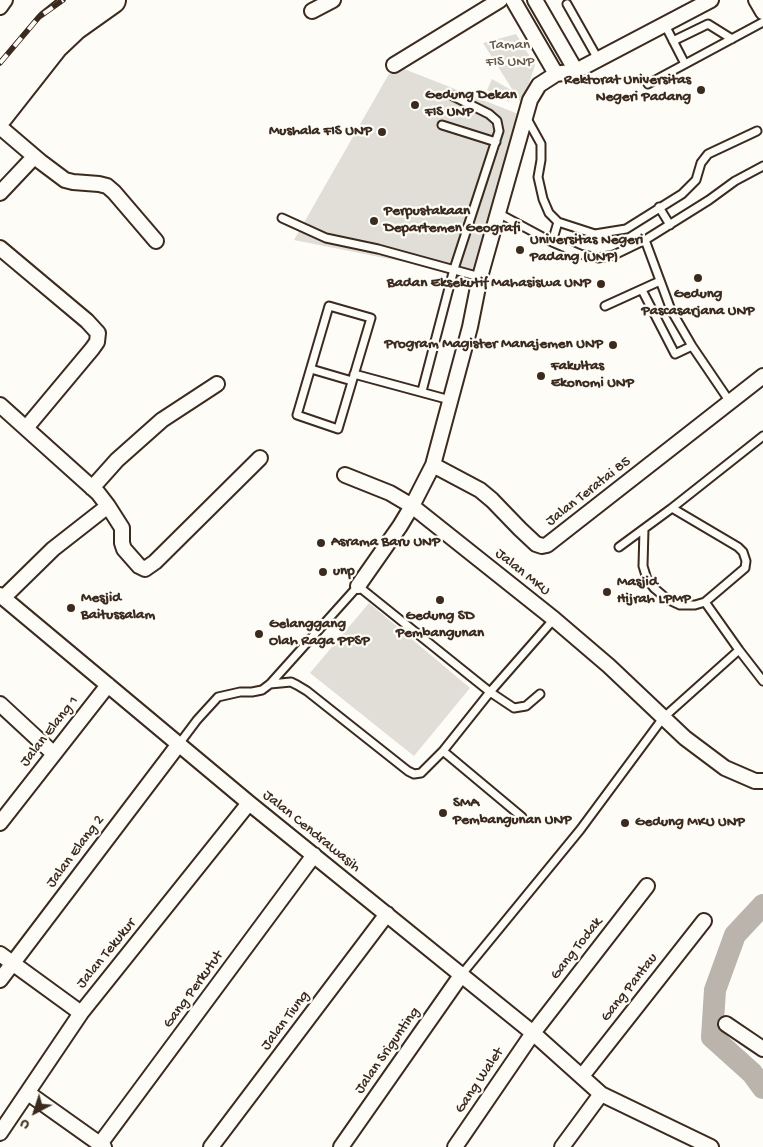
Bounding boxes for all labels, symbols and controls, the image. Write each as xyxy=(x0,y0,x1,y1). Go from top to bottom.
park label: Taman FIS UNP xyxy=(486,37,534,72)
place label: Rektorat Universitas Negeri Padang xyxy=(564,72,691,107)
marker: Rektorat Universitas Negeri Padang xyxy=(695,84,707,96)
place label: Gedung Dekan FIS UNP xyxy=(425,87,517,122)
marker: Gedung Dekan FIS UNP xyxy=(409,99,421,111)
place label: Mushala FIS UNP xyxy=(269,123,372,141)
marker: Mushala FIS UNP xyxy=(376,126,388,138)
place label: Perpustakaan Departemen Geografi xyxy=(384,203,520,238)
marker: Perpustakaan Departemen Geografi xyxy=(368,215,380,227)
place label: Universitas Negeri Padang (UNP) xyxy=(530,232,643,267)
marker: Universitas Negeri Padang (UNP) xyxy=(514,244,526,256)
marker: Gedung Pascasarjana UNP xyxy=(692,272,704,284)
place label: Badan Eksekutif Mahasiswa UNP xyxy=(387,275,591,293)
marker: Badan Eksekutif Mahasiswa UNP xyxy=(595,278,607,290)
place label: Gedung Pascasarjana UNP xyxy=(641,286,755,321)
place label: Program Magister Manajemen UNP xyxy=(384,336,603,354)
marker: Program Magister Manajemen UNP xyxy=(607,339,619,351)
place label: Fakultas Ekonomi UNP xyxy=(551,358,634,393)
marker: Fakultas Ekonomi UNP xyxy=(535,370,547,382)
street label: Jalan Teratai 85 xyxy=(543,453,635,531)
place label: Asrama Baru UNP xyxy=(331,534,440,552)
marker: Asrama Baru UNP xyxy=(315,537,327,549)
street label: Jalan MKU xyxy=(491,545,553,601)
place label: unp xyxy=(333,563,355,581)
marker: unp xyxy=(317,566,329,578)
place label: Masjid Hijrah LPMP xyxy=(617,574,691,609)
marker: Masjid Hijrah LPMP xyxy=(601,586,613,598)
place label: Mesjid Baitussalam xyxy=(81,590,155,625)
marker: Gedung SD Pembangunan xyxy=(434,594,446,606)
marker: Mesjid Baitussalam xyxy=(65,602,77,614)
place label: Gedung SD Pembangunan xyxy=(396,608,484,643)
place label: Gelanggang Olah Raga PPSP xyxy=(269,616,370,651)
marker: Gelanggang Olah Raga PPSP xyxy=(253,628,265,640)
street label: Jalan Elang 1 xyxy=(17,693,83,771)
street label: Jalan Cendrawasih xyxy=(258,787,364,877)
place label: SMA Pembangunan UNP xyxy=(453,795,571,830)
marker: SMA Pembangunan UNP xyxy=(437,807,449,819)
street label: Jalan Elang 2 xyxy=(43,812,109,892)
place label: Gedung MKU UNP xyxy=(635,814,745,832)
marker: Gedung MKU UNP xyxy=(619,817,631,829)
street label: Gang Todak xyxy=(547,914,607,984)
street label: Jalan Tekukur xyxy=(73,915,141,993)
street label: Gang Perkutut xyxy=(160,948,228,1032)
street label: Gang Pantau xyxy=(598,950,662,1026)
street label: Jalan Tiung xyxy=(258,988,314,1054)
street label: Jalan Srigunting xyxy=(351,1004,425,1098)
street label: Gang Walet xyxy=(451,1045,509,1117)
north arrow xyxy=(10,1087,60,1137)
text: U xyxy=(16,1115,34,1133)

